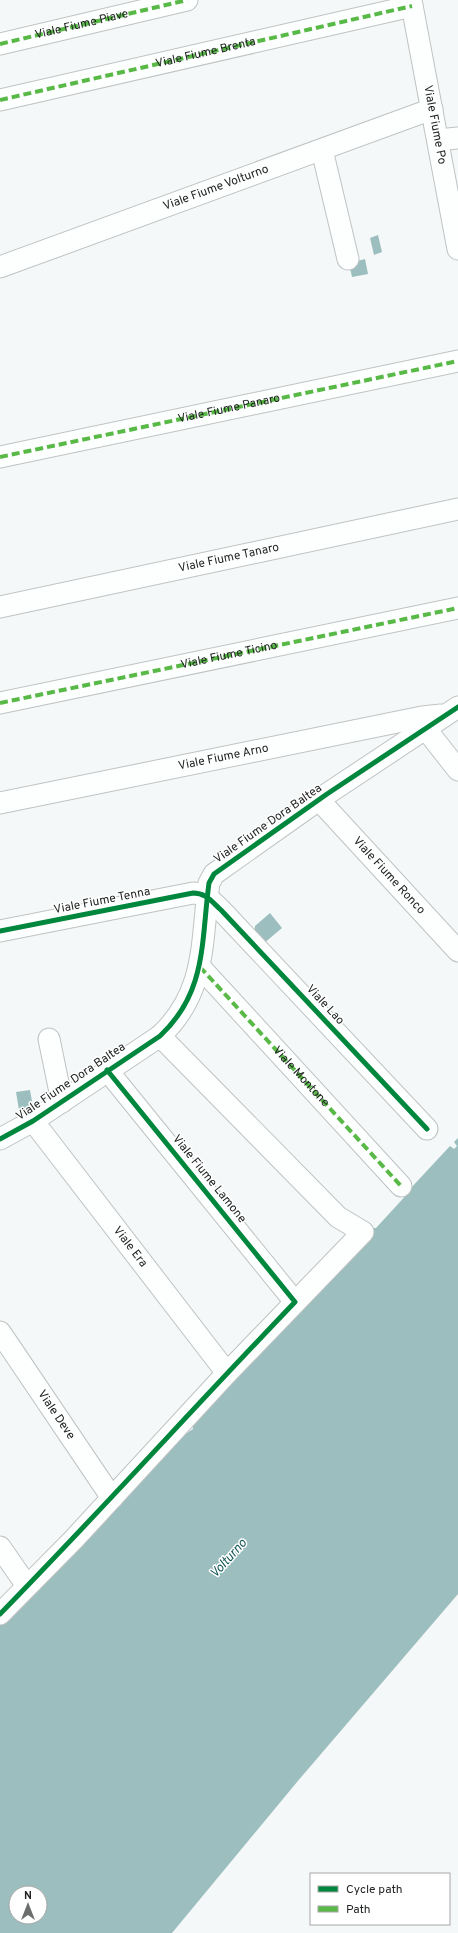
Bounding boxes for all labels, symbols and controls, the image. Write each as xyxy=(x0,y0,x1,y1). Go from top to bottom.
street label: Viale Fiume Piave xyxy=(33,6,130,43)
street label: Viale Fiume Brenta xyxy=(154,34,257,72)
street label: Viale Fiume Po xyxy=(419,84,450,166)
street label: Viale Fiume Volturno xyxy=(161,161,271,215)
street label: Viale Fiume Panaro xyxy=(176,390,282,428)
street label: Viale Fiume Tanaro xyxy=(177,539,281,577)
street label: Viale Fiume Ticino xyxy=(179,638,279,673)
street label: Viale Fiume Arno xyxy=(177,740,270,774)
street label: Viale Fiume Dora Baltea xyxy=(211,781,325,867)
street label: Viale Fiume Ronco xyxy=(349,834,429,918)
street label: Viale Fiume Tenna xyxy=(52,884,152,918)
street label: Viale Lao xyxy=(302,981,348,1029)
street label: Viale Fiume Dora Baltea xyxy=(13,1039,129,1125)
street label: Viale Montone xyxy=(269,1043,333,1111)
street label: Viale Fiume Lamone xyxy=(168,1131,250,1227)
street label: Viale Era xyxy=(109,1223,151,1271)
street label: Viale Deve xyxy=(33,1387,78,1443)
water label: Volturno xyxy=(207,1536,251,1582)
legend xyxy=(310,1873,450,1925)
text: Cycle path xyxy=(346,1882,403,1898)
north arrow xyxy=(8,1885,48,1925)
text: N xyxy=(24,1889,32,1903)
text: Path xyxy=(346,1902,371,1918)

